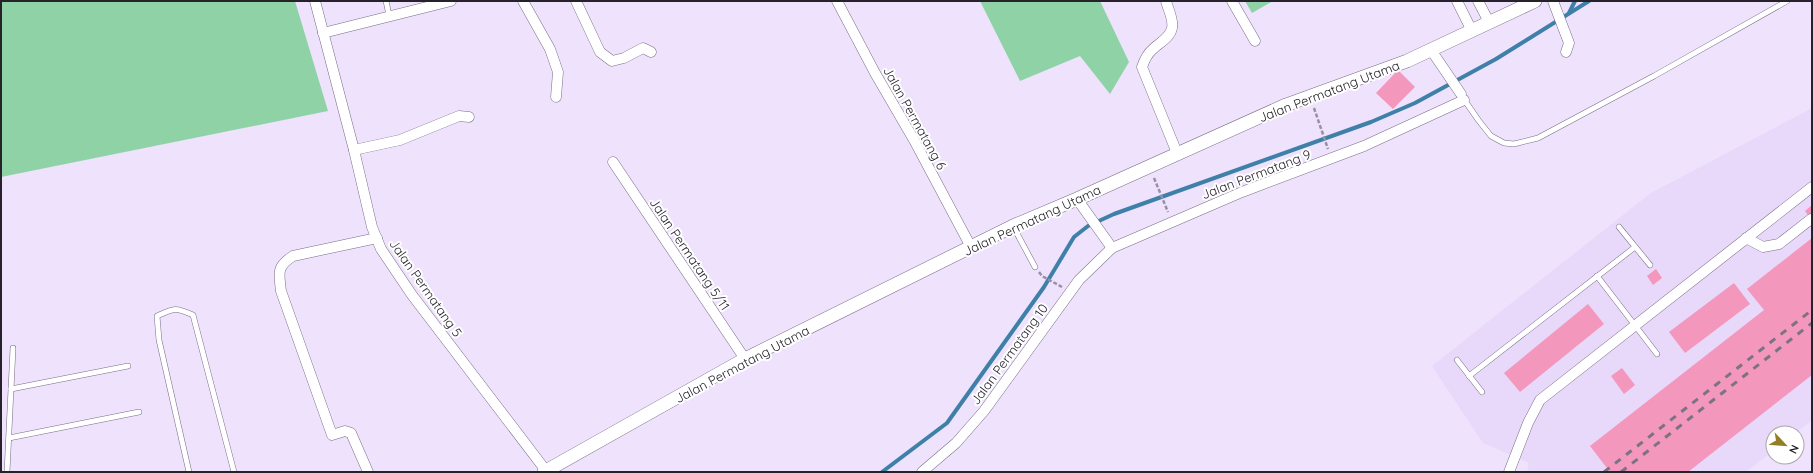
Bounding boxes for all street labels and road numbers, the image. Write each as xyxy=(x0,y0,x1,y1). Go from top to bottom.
street label: Jalan Permatang Utama xyxy=(1256,57,1402,125)
street label: Jalan Permatang 6 xyxy=(880,64,950,172)
street label: Jalan Permatang 9 xyxy=(1199,146,1313,202)
street label: Jalan Permatang Utama xyxy=(961,181,1103,259)
street label: Jalan Permatang 5/11 xyxy=(646,195,734,313)
street label: Jalan Permatang 5 xyxy=(386,236,466,340)
street label: Jalan Permatang 10 xyxy=(967,300,1051,408)
street label: Jalan Permatang Utama xyxy=(672,322,812,406)

